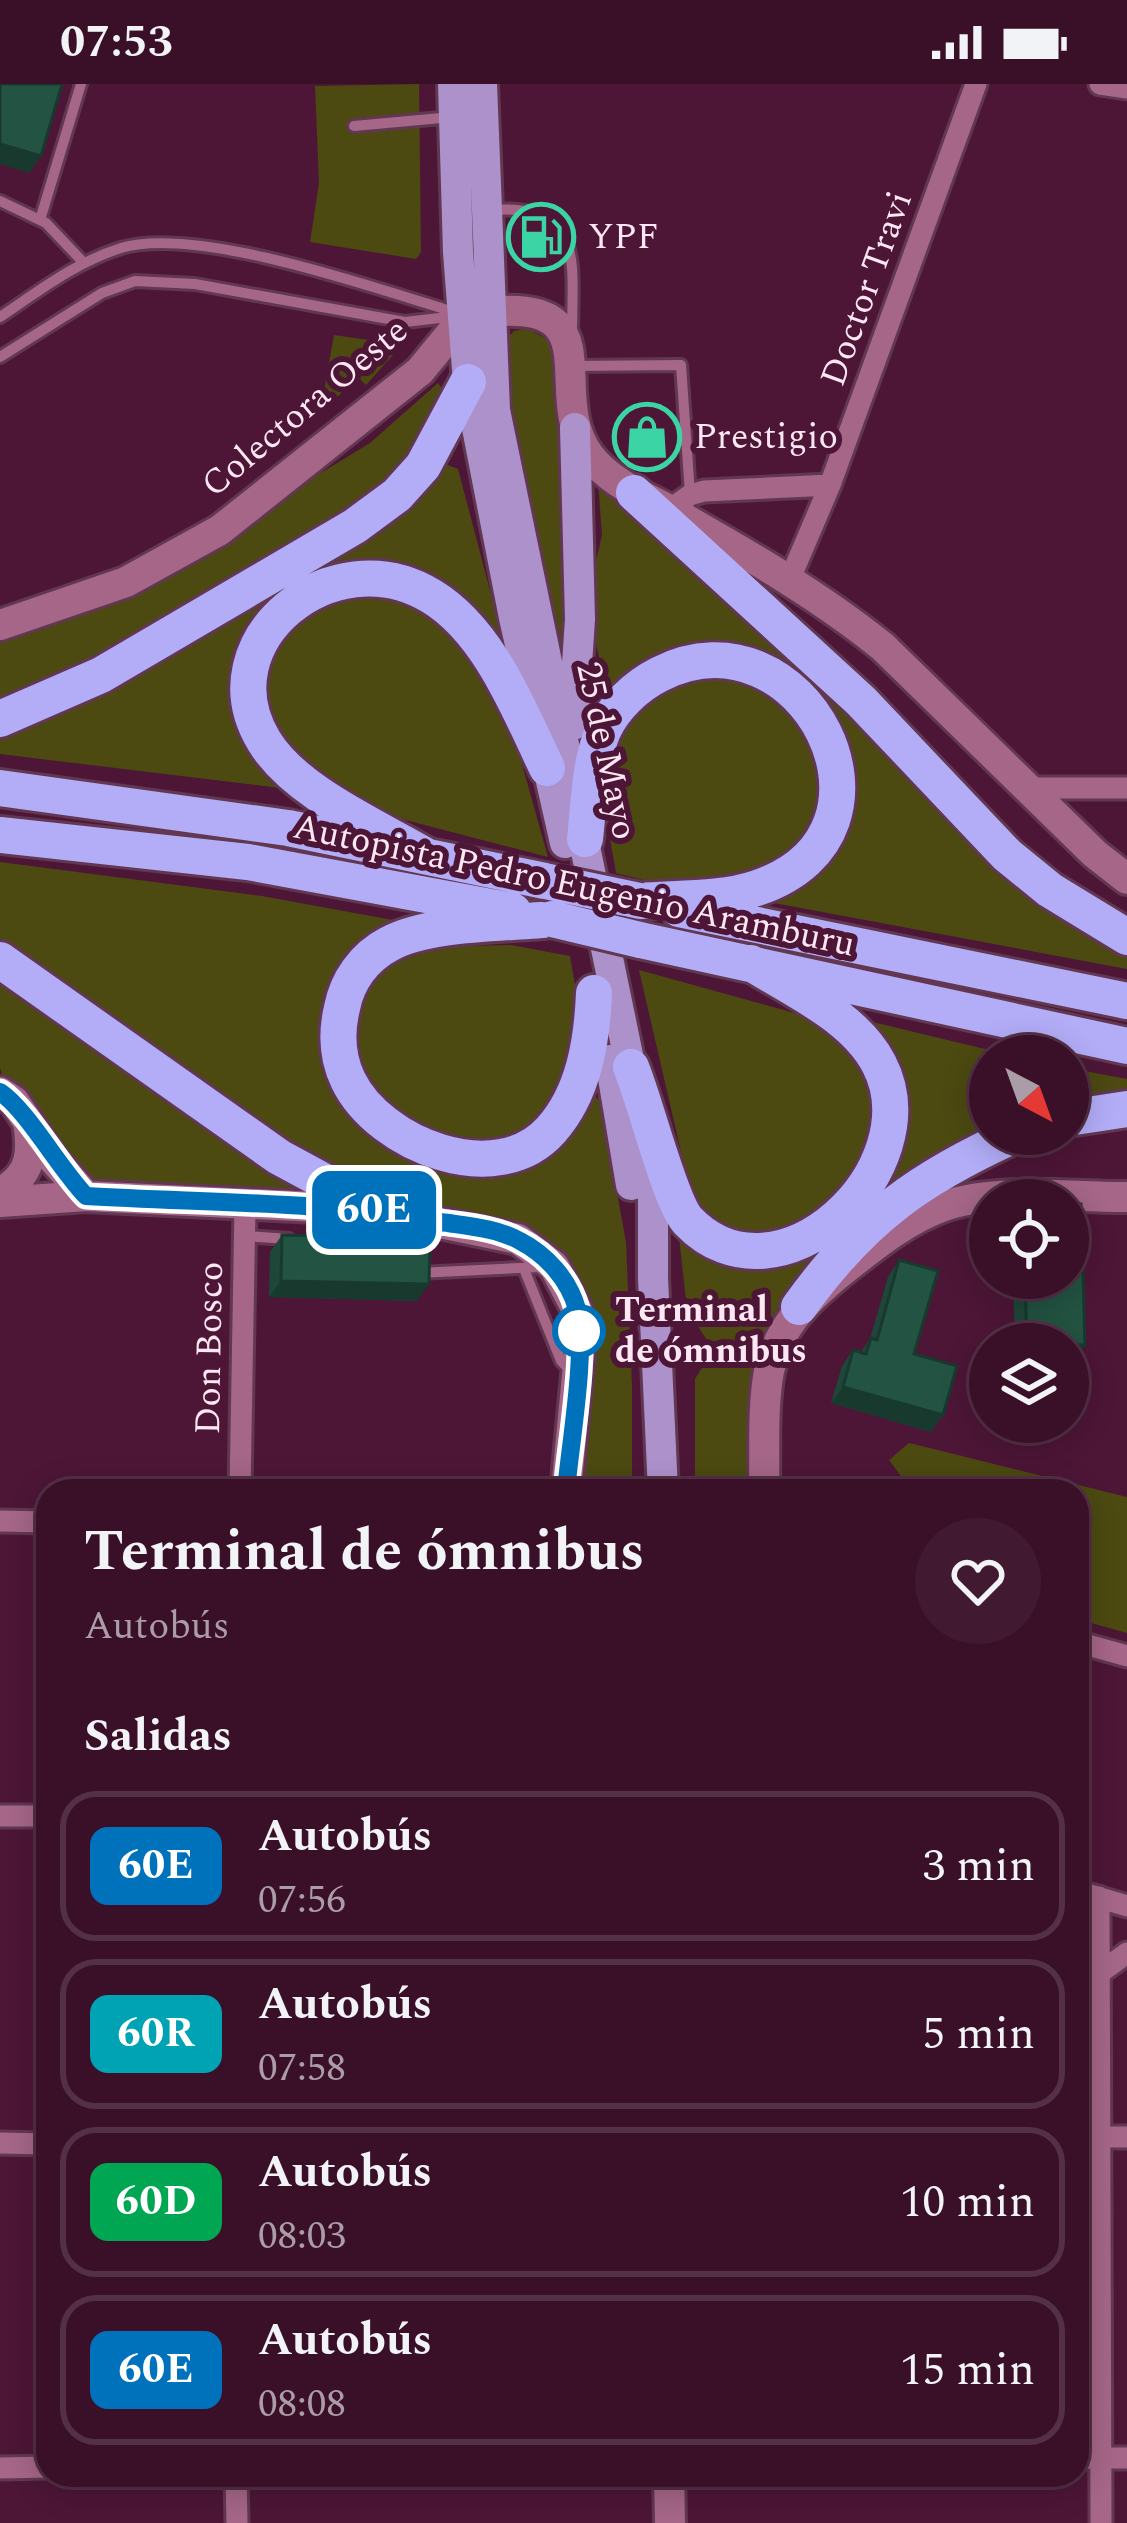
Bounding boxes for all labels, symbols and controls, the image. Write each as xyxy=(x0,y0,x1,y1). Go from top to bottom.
text: 07:53 xyxy=(60,8,173,77)
street label: Doctor Travi xyxy=(806,184,928,394)
fuel station icon: YPF xyxy=(506,202,576,272)
place label: YPF xyxy=(588,210,659,265)
street label: Colectora Oeste xyxy=(189,305,421,511)
shop icon: Prestigio xyxy=(612,402,682,472)
place label: Prestigio xyxy=(694,410,838,465)
street label: 25 de Mayo xyxy=(560,657,652,845)
street label: Autopista Pedro Eugenio Aramburu xyxy=(288,800,860,972)
north arrow xyxy=(969,1035,1089,1155)
map controls xyxy=(969,1035,1089,1443)
line badge: 60E xyxy=(305,1171,443,1249)
text: 60E xyxy=(336,1178,412,1241)
button: locate xyxy=(969,1179,1089,1299)
street label: Don Bosco xyxy=(181,1261,239,1435)
place label: Terminal de ómnibus xyxy=(615,1283,807,1379)
marker: Terminal de ómnibus xyxy=(554,1306,604,1356)
button: layers xyxy=(969,1323,1089,1443)
text: Terminal de ómnibus xyxy=(84,1509,645,1595)
button: heart xyxy=(915,1518,1041,1644)
text: Autobús xyxy=(84,1597,230,1656)
text: Salidas xyxy=(84,1702,232,1771)
text: Autobús xyxy=(258,1802,432,1871)
text: 3 min xyxy=(922,1832,1035,1901)
text: 60E xyxy=(118,1834,194,1897)
text: 07:56 xyxy=(258,1871,346,1930)
text: Autobús xyxy=(258,1970,432,2039)
text: 5 min xyxy=(922,2000,1035,2069)
text: 60R xyxy=(117,2002,195,2065)
text: 07:58 xyxy=(258,2039,346,2098)
text: Autobús xyxy=(258,2138,432,2207)
text: 10 min xyxy=(900,2168,1035,2237)
text: 60D xyxy=(116,2170,196,2233)
text: 08:03 xyxy=(258,2207,346,2266)
text: Autobús xyxy=(258,2306,432,2375)
text: 15 min xyxy=(900,2336,1035,2405)
text: 60E xyxy=(118,2338,194,2401)
text: 08:08 xyxy=(258,2375,346,2434)

